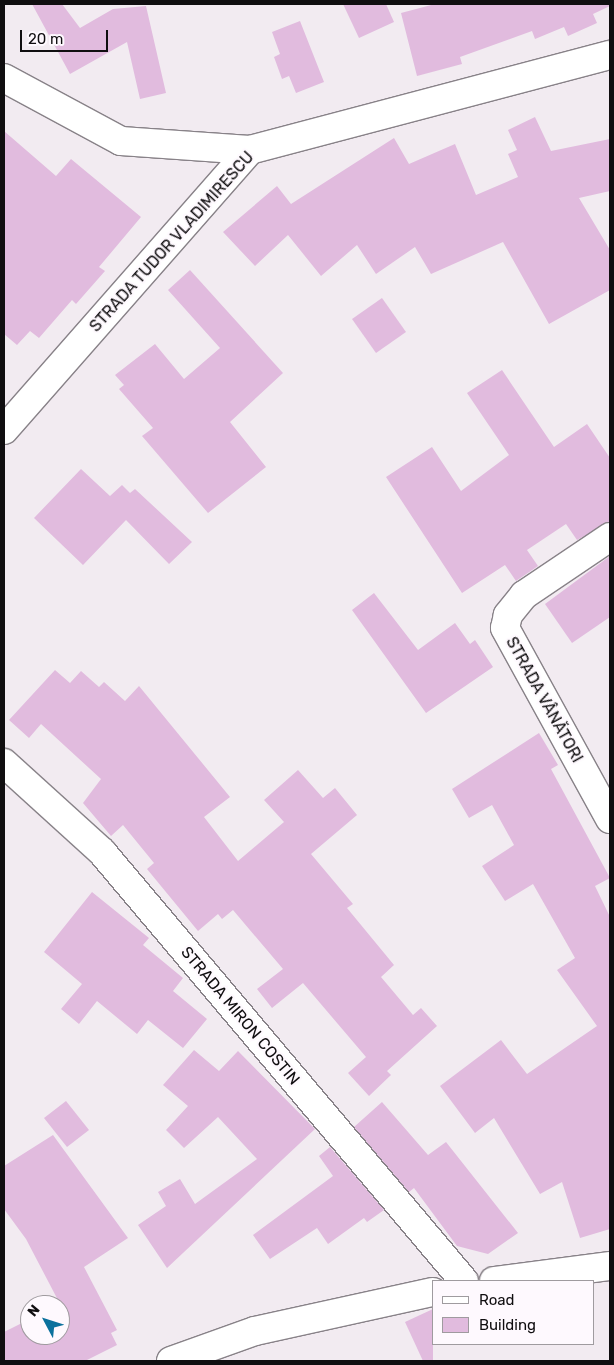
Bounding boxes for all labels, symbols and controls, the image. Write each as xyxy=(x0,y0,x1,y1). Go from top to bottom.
scale bar xyxy=(22,20,110,52)
text: 20 m xyxy=(28,30,63,48)
street label: STRADA TUDOR VLADIMIRESCU xyxy=(86,147,258,337)
street label: STRADA VÂNĂTORI xyxy=(501,633,587,767)
street label: STRADA MIRON COSTIN xyxy=(176,943,304,1089)
legend xyxy=(432,1280,594,1345)
text: Road xyxy=(479,1291,515,1309)
north arrow xyxy=(20,1295,70,1345)
text: N xyxy=(24,1301,44,1320)
text: Building xyxy=(479,1316,536,1334)

